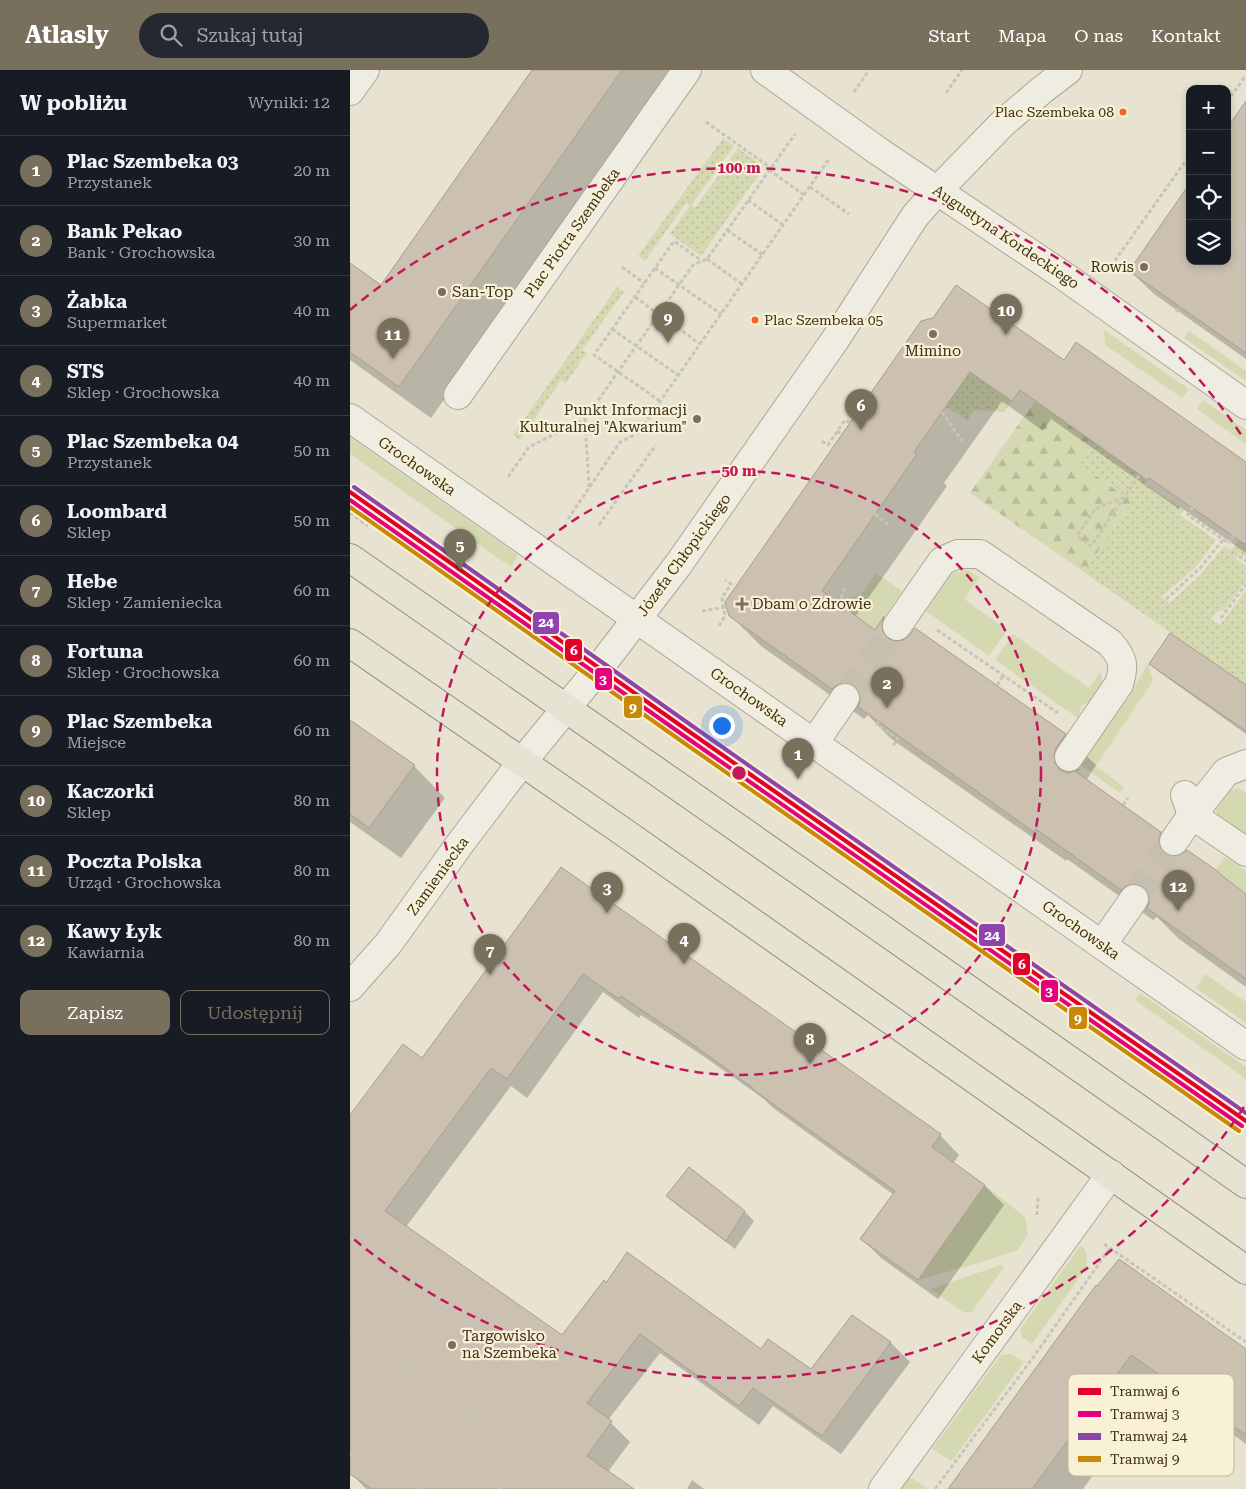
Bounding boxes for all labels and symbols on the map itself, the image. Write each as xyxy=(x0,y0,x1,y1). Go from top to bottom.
place label: Plac Szembeka 08 xyxy=(995,104,1114,120)
marker: Plac Szembeka 08 xyxy=(1118,107,1128,117)
text: 100 m xyxy=(717,159,761,177)
street label: Plac Piotra Szembeka xyxy=(520,165,624,301)
street label: Augustyna Kordeckiego xyxy=(929,181,1083,293)
place label: Rowis xyxy=(1090,258,1134,276)
marker: Rowis xyxy=(1138,261,1150,273)
place label: San-Top xyxy=(452,283,514,301)
marker: San-Top xyxy=(436,286,448,298)
pin: 10 xyxy=(990,294,1022,335)
pin: 9 xyxy=(652,302,684,343)
place label: Plac Szembeka 05 xyxy=(764,312,884,328)
marker: Plac Szembeka 05 xyxy=(750,315,760,325)
pin: 11 xyxy=(377,318,409,359)
marker: Mimino xyxy=(927,328,939,340)
place label: Mimino xyxy=(905,342,961,360)
pin: 6 xyxy=(845,389,877,430)
place label: Punkt Informacji Kulturalnej "Akwarium" xyxy=(519,401,687,436)
marker: Punkt Informacji Kulturalnej "Akwarium" xyxy=(691,413,703,425)
street label: Grochowska xyxy=(375,433,459,499)
text: 50 m xyxy=(721,462,757,480)
street label: Józefa Chłopickiego xyxy=(633,490,735,620)
pin: 5 xyxy=(444,529,476,570)
place label: Dbam o Zdrowie xyxy=(752,595,871,613)
marker: Dbam o Zdrowie xyxy=(736,598,748,610)
line badge: 24 xyxy=(532,611,560,635)
text: 24 xyxy=(538,614,554,630)
line badge: 6 xyxy=(564,638,583,662)
text: 6 xyxy=(570,642,578,658)
street label: Grochowska xyxy=(707,664,791,730)
line badge: 3 xyxy=(594,667,613,691)
pin: 2 xyxy=(871,667,903,708)
text: 3 xyxy=(599,671,607,687)
line badge: 9 xyxy=(623,695,643,719)
text: 9 xyxy=(629,699,637,715)
your location xyxy=(709,713,735,739)
pin: 1 xyxy=(782,738,814,779)
centre of rings xyxy=(730,764,748,782)
street label: Zamieniecka xyxy=(404,833,472,919)
pin: 12 xyxy=(1162,870,1194,911)
pin: 3 xyxy=(591,872,623,913)
street label: Grochowska xyxy=(1039,897,1123,963)
pin: 4 xyxy=(668,923,700,964)
line badge: 24 xyxy=(978,923,1006,947)
text: 24 xyxy=(984,927,1000,943)
pin: 7 xyxy=(474,934,506,975)
line badge: 6 xyxy=(1012,952,1031,976)
text: 6 xyxy=(1018,956,1026,972)
line badge: 3 xyxy=(1040,979,1059,1003)
text: 3 xyxy=(1045,983,1053,999)
line badge: 9 xyxy=(1068,1006,1088,1030)
text: 9 xyxy=(1074,1010,1082,1026)
pin: 8 xyxy=(794,1023,826,1064)
street label: Komorska xyxy=(968,1297,1026,1367)
place label: Targowisko na Szembeka xyxy=(462,1327,557,1362)
marker: Targowisko na Szembeka xyxy=(446,1339,458,1351)
legend xyxy=(1068,1374,1234,1476)
text: Tramwaj 6 xyxy=(1110,1383,1180,1399)
text: Tramwaj 3 xyxy=(1110,1406,1180,1422)
text: Tramwaj 24 xyxy=(1110,1428,1188,1444)
text: Tramwaj 9 xyxy=(1110,1451,1180,1467)

